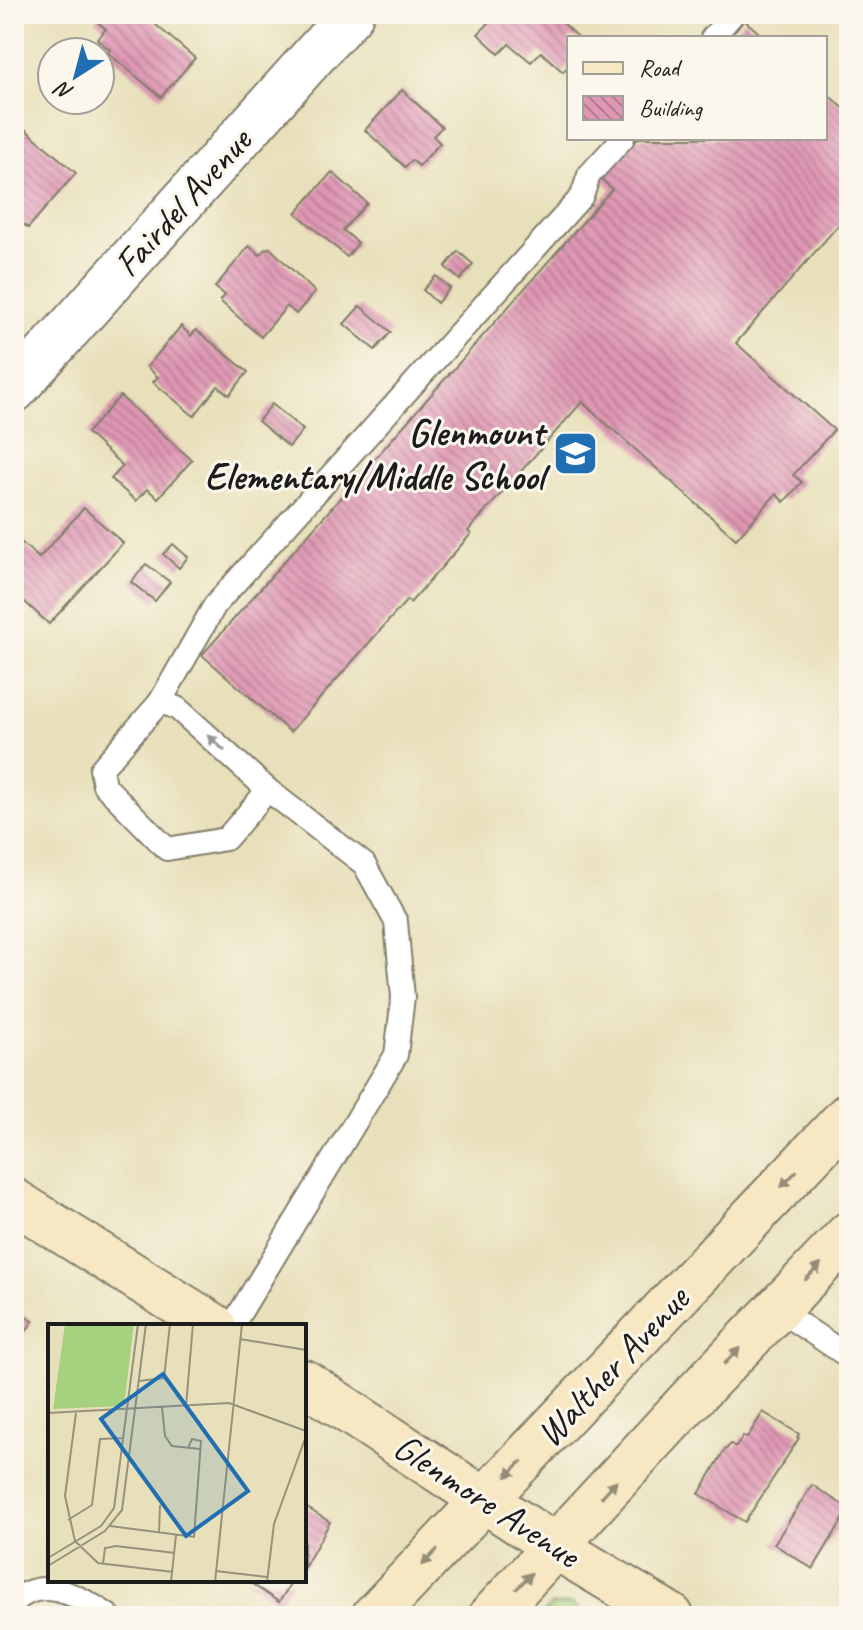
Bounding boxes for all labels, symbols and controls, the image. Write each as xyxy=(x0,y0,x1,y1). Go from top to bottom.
north arrow xyxy=(36,36,116,116)
legend xyxy=(567,36,827,140)
text: Road xyxy=(639,53,683,83)
text: N xyxy=(48,74,79,107)
text: Building xyxy=(639,93,704,123)
street label: Fairdel Avenue xyxy=(103,116,263,286)
place label: Glenmount Elementary/Middle School xyxy=(205,409,551,500)
school or university icon: Glenmount Elementary/Middle School xyxy=(551,430,599,478)
one-way arrow xyxy=(206,735,226,752)
one-way arrow xyxy=(780,1169,798,1188)
one-way arrow xyxy=(803,1263,822,1282)
street label: Walther Avenue xyxy=(526,1274,701,1457)
inset map xyxy=(48,1324,306,1582)
one-way arrow xyxy=(722,1347,741,1366)
street label: Glenmore Avenue xyxy=(385,1423,591,1579)
one-way arrow xyxy=(505,1459,523,1478)
one-way arrow xyxy=(599,1480,617,1499)
one-way arrow xyxy=(421,1547,439,1566)
one-way arrow xyxy=(514,1572,532,1591)

